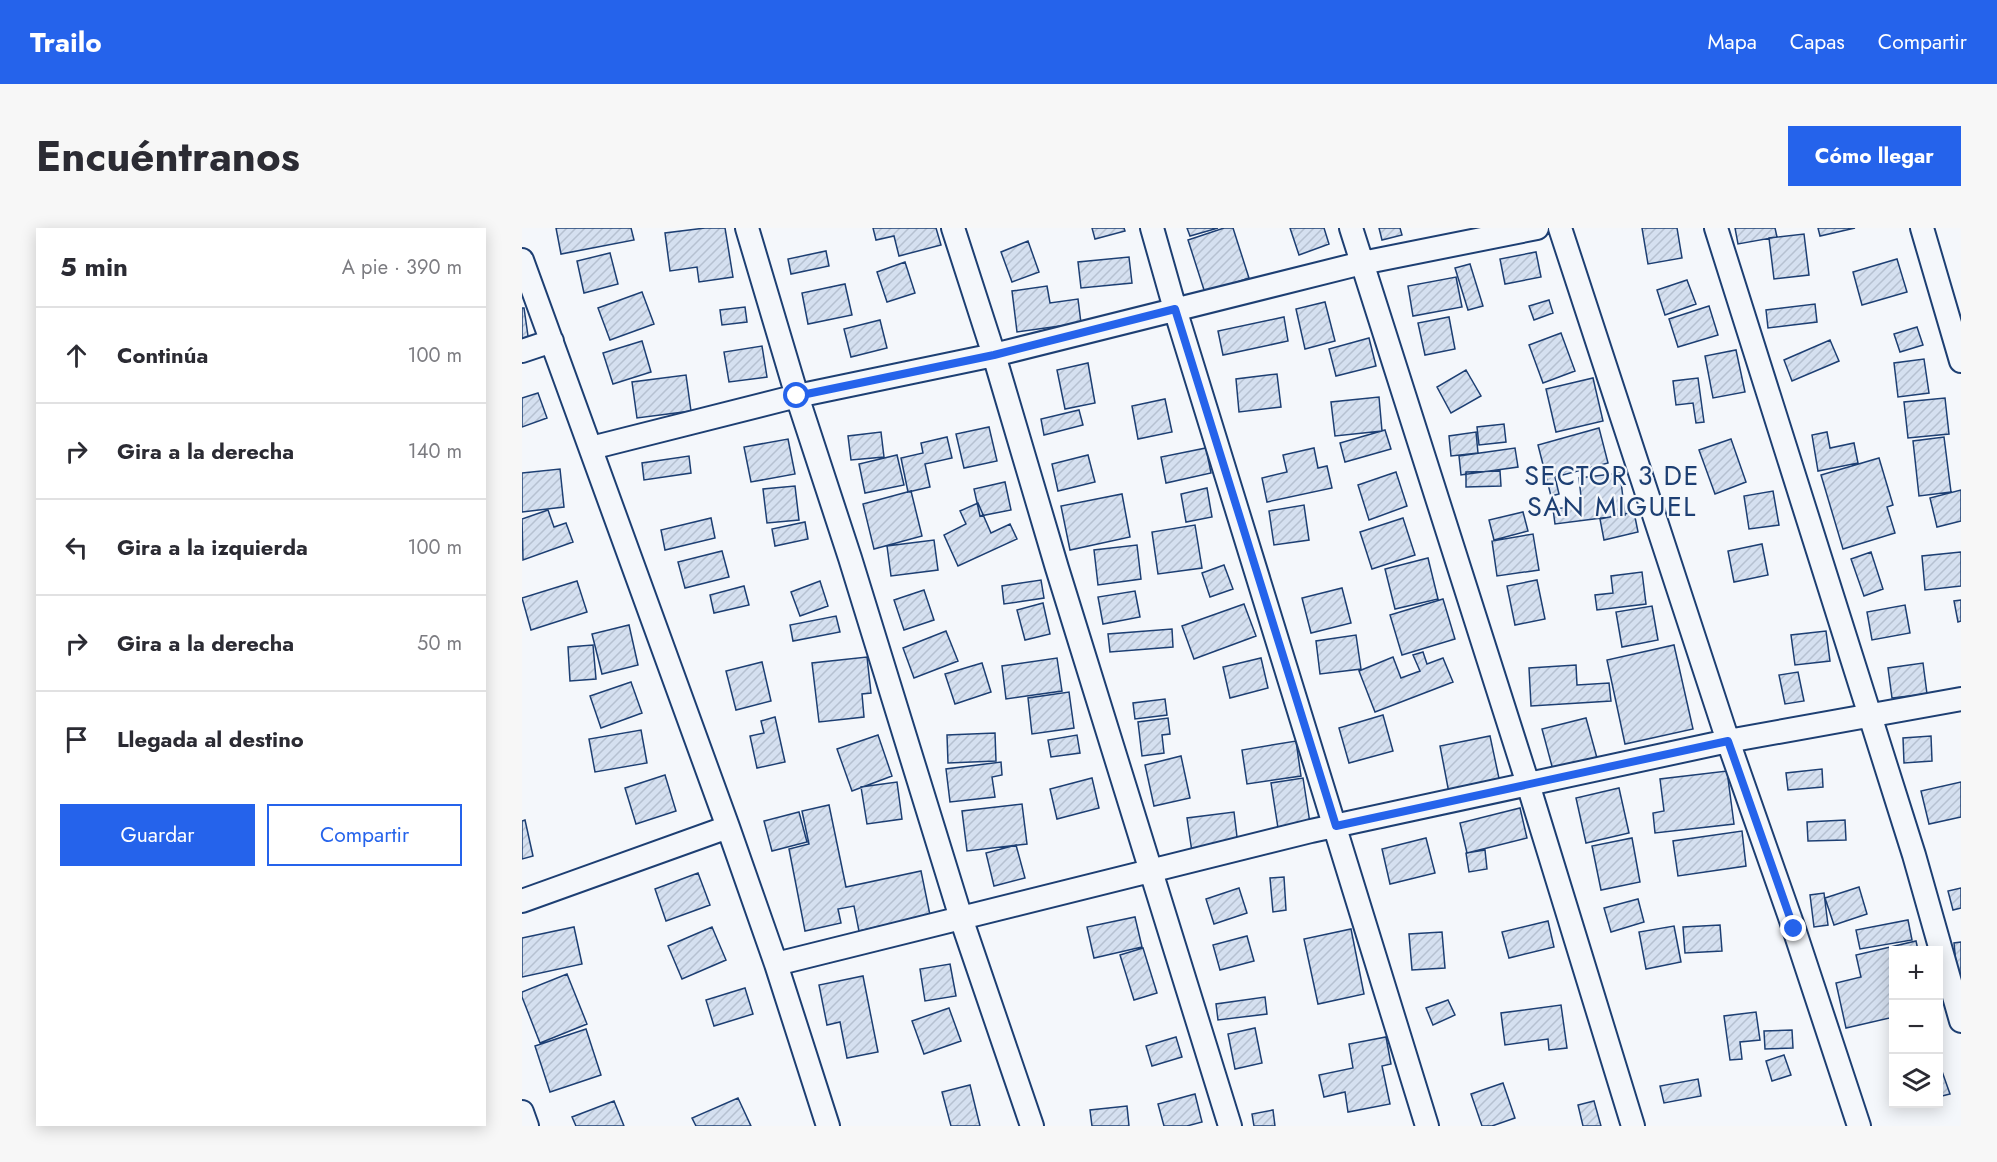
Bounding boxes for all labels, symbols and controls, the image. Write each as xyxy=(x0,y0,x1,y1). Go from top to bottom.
text: Trailo xyxy=(30,22,102,63)
text: Mapa xyxy=(1708,27,1757,57)
text: Capas xyxy=(1790,27,1845,57)
text: Compartir xyxy=(1878,27,1967,57)
text: Encuéntranos xyxy=(36,126,300,187)
button: Cómo llegar xyxy=(1788,126,1961,186)
text: 5 min xyxy=(60,248,128,286)
text: A pie · 390 m xyxy=(342,253,462,282)
icon: ahead xyxy=(60,339,93,372)
text: Continúa xyxy=(117,339,208,371)
text: 100 m xyxy=(407,341,462,370)
route start xyxy=(783,382,809,408)
icon: right xyxy=(60,435,93,468)
text: Gira a la derecha xyxy=(117,435,294,467)
text: 140 m xyxy=(408,437,462,466)
district label: SECTOR 3 DE SAN MIGUEL xyxy=(1524,456,1700,526)
icon: left xyxy=(60,531,93,564)
text: Gira a la izquierda xyxy=(117,531,308,563)
text: 100 m xyxy=(407,533,462,562)
icon: right xyxy=(60,627,93,660)
text: Gira a la derecha xyxy=(117,627,294,659)
text: 50 m xyxy=(417,629,462,658)
icon: arrive xyxy=(60,723,93,756)
text: Llegada al destino xyxy=(117,723,304,755)
button: Guardar xyxy=(60,804,255,866)
button: Compartir xyxy=(267,804,462,866)
route end xyxy=(1780,915,1806,941)
map controls xyxy=(1889,946,1943,1108)
button: + xyxy=(1889,946,1943,1000)
button: − xyxy=(1889,1000,1943,1054)
button: layers xyxy=(1889,1054,1943,1108)

